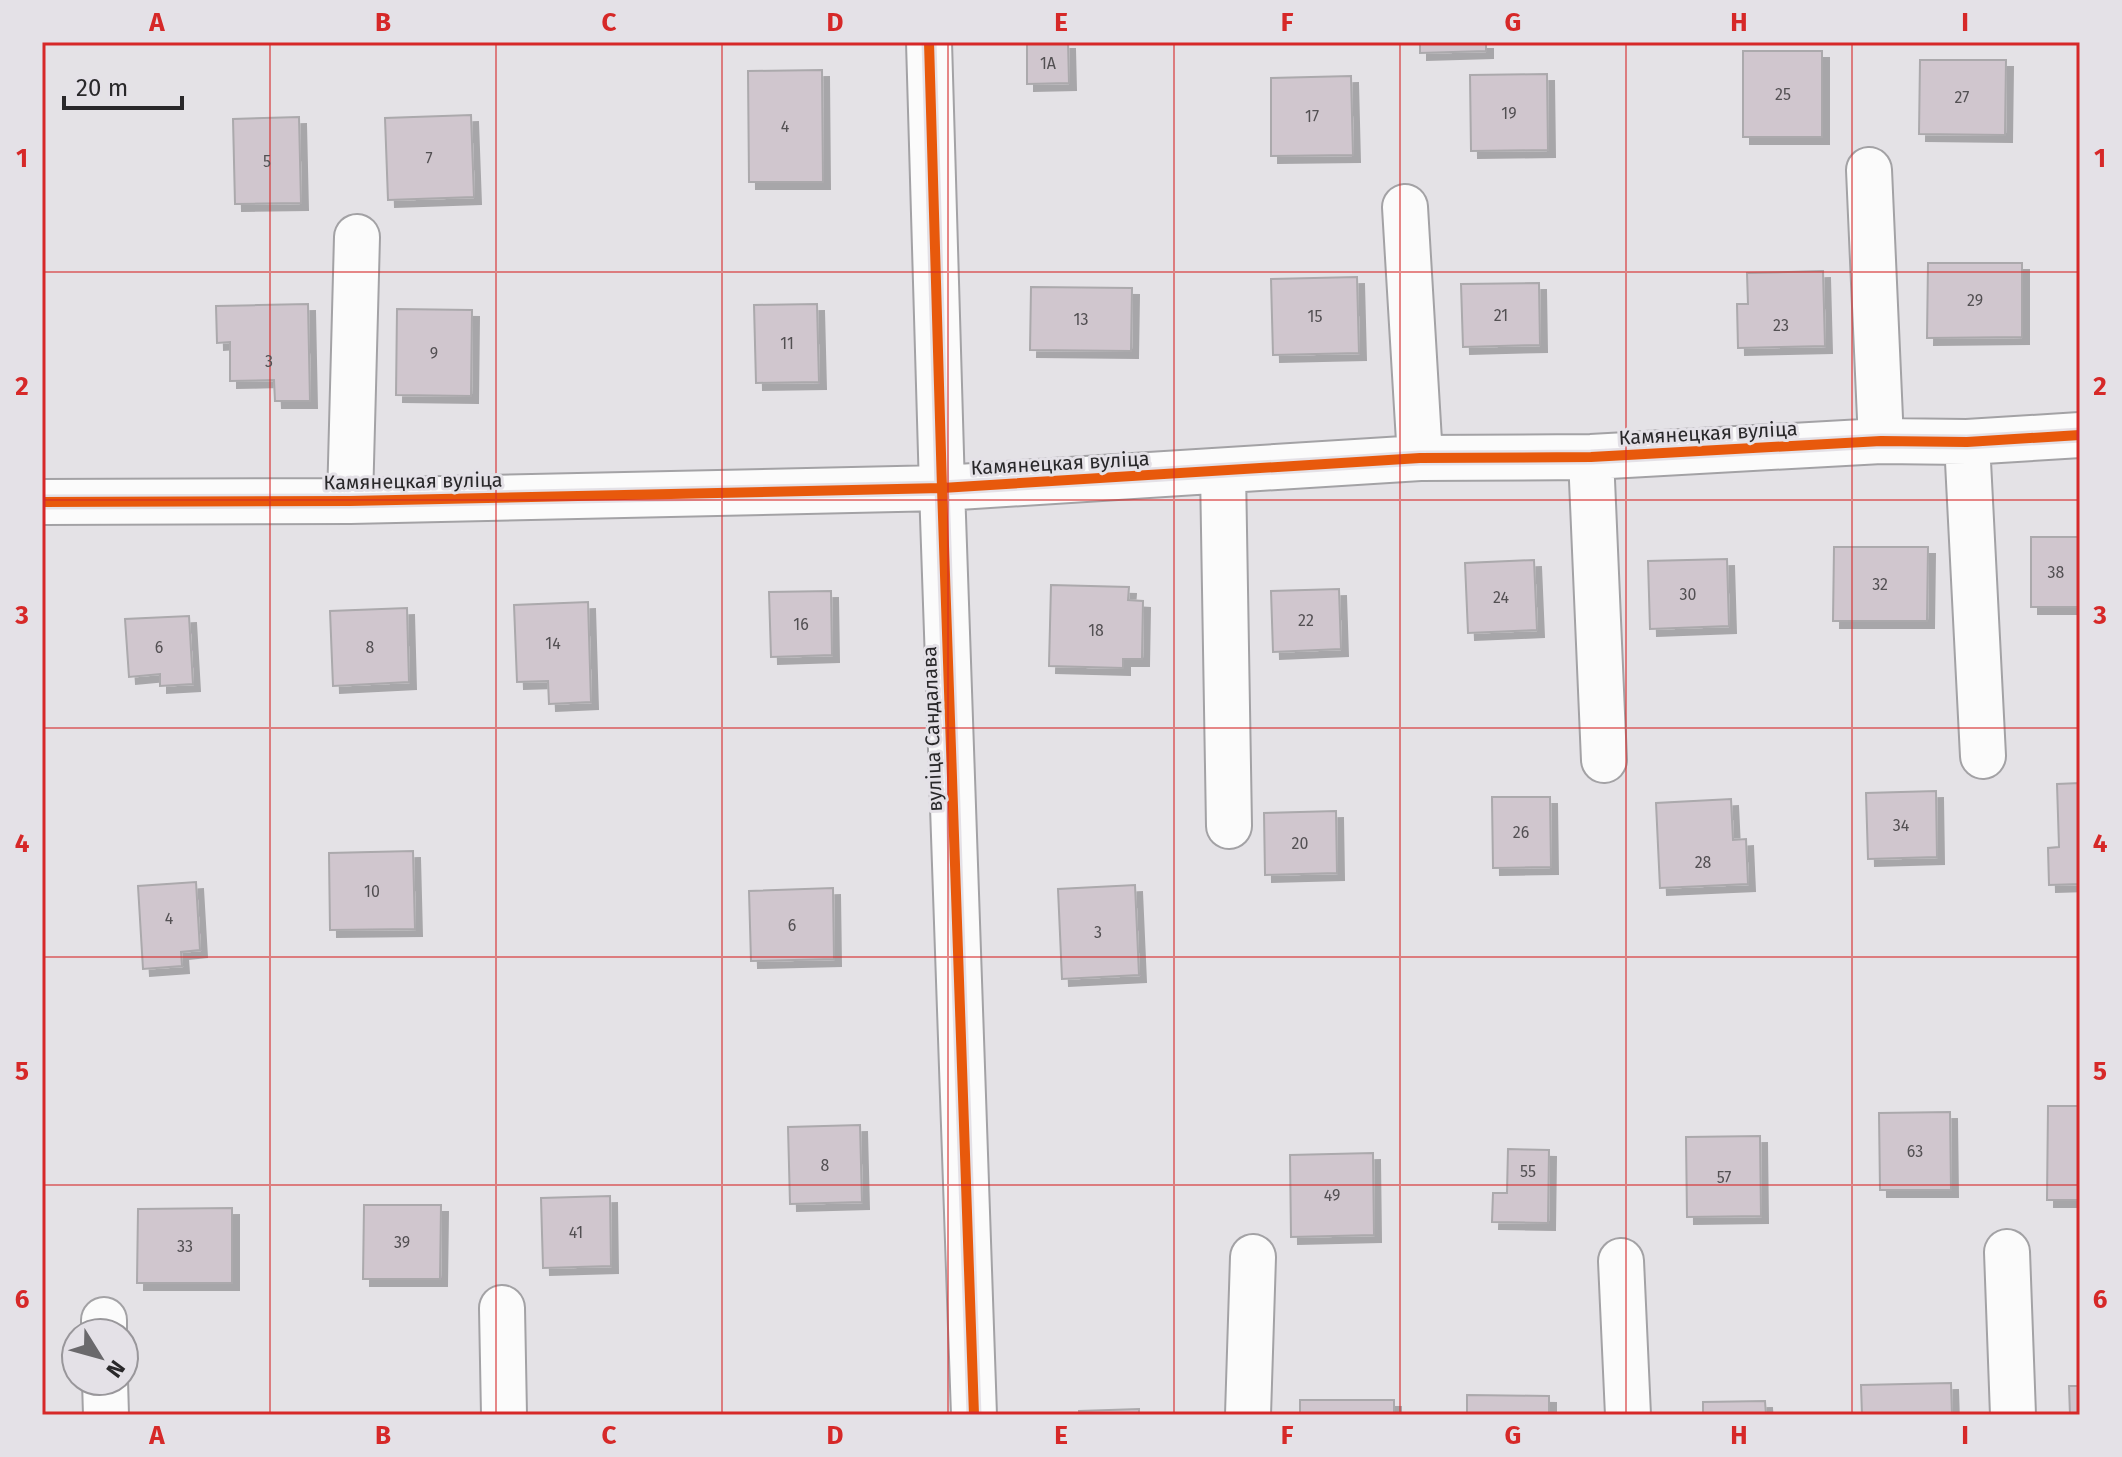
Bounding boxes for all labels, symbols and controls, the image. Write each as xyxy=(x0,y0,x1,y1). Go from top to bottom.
text: A xyxy=(148,7,165,38)
text: B xyxy=(375,7,391,38)
text: C xyxy=(602,7,617,38)
text: D xyxy=(827,7,844,38)
text: E xyxy=(1054,7,1068,38)
text: F xyxy=(1281,7,1294,38)
text: G xyxy=(1505,7,1521,38)
text: H xyxy=(1730,7,1748,38)
text: I xyxy=(1961,7,1969,38)
house number: 1А xyxy=(1040,54,1057,73)
scale bar xyxy=(64,60,182,110)
text: 20 m xyxy=(76,74,128,102)
house number: 25 xyxy=(1775,85,1791,104)
house number: 27 xyxy=(1955,88,1969,107)
house number: 19 xyxy=(1501,104,1517,123)
house number: 17 xyxy=(1305,107,1319,126)
house number: 4 xyxy=(781,117,790,136)
text: 1 xyxy=(16,143,28,174)
text: 1 xyxy=(2094,143,2106,174)
house number: 7 xyxy=(425,149,433,168)
house number: 5 xyxy=(263,152,271,171)
house number: 29 xyxy=(1967,291,1983,310)
house number: 21 xyxy=(1494,306,1508,325)
house number: 15 xyxy=(1308,307,1322,326)
house number: 13 xyxy=(1074,310,1088,329)
house number: 23 xyxy=(1773,316,1789,335)
house number: 11 xyxy=(780,334,794,353)
house number: 9 xyxy=(430,344,438,363)
house number: 3 xyxy=(265,352,273,371)
text: 2 xyxy=(15,371,29,402)
text: 2 xyxy=(2093,371,2107,402)
street label: Камянецкая вуліца xyxy=(1618,416,1798,450)
street label: Камянецкая вуліца xyxy=(970,446,1150,480)
street label: Камянецкая вуліца xyxy=(323,467,503,495)
house number: 38 xyxy=(2048,563,2065,582)
house number: 32 xyxy=(1872,575,1888,594)
house number: 30 xyxy=(1680,585,1697,604)
house number: 24 xyxy=(1493,588,1509,607)
text: 3 xyxy=(14,600,29,631)
text: 3 xyxy=(2092,600,2107,631)
house number: 22 xyxy=(1298,611,1314,630)
house number: 16 xyxy=(793,615,809,634)
house number: 18 xyxy=(1088,621,1104,640)
house number: 14 xyxy=(545,634,561,653)
house number: 6 xyxy=(155,638,163,657)
house number: 8 xyxy=(366,638,375,657)
street label: вуліца Сандалава xyxy=(917,646,947,812)
house number: 34 xyxy=(1893,816,1910,835)
house number: 26 xyxy=(1513,823,1529,842)
text: 4 xyxy=(15,828,30,859)
text: 4 xyxy=(2093,828,2108,859)
house number: 20 xyxy=(1292,834,1308,853)
house number: 28 xyxy=(1695,853,1712,872)
house number: 10 xyxy=(364,882,380,901)
house number: 4 xyxy=(165,909,174,928)
house number: 6 xyxy=(788,916,796,935)
house number: 3 xyxy=(1094,923,1102,942)
text: 5 xyxy=(15,1056,29,1087)
text: 5 xyxy=(2093,1056,2107,1087)
house number: 63 xyxy=(1907,1142,1923,1161)
house number: 8 xyxy=(821,1156,830,1175)
house number: 55 xyxy=(1520,1162,1536,1181)
house number: 57 xyxy=(1717,1168,1731,1187)
house number: 49 xyxy=(1324,1186,1340,1205)
house number: 41 xyxy=(569,1223,583,1242)
house number: 39 xyxy=(394,1233,410,1252)
house number: 33 xyxy=(177,1237,193,1256)
text: 6 xyxy=(15,1284,30,1315)
text: 6 xyxy=(2093,1284,2108,1315)
north arrow xyxy=(60,1317,140,1397)
text: N xyxy=(100,1355,131,1383)
text: A xyxy=(148,1420,165,1451)
text: B xyxy=(375,1420,391,1451)
text: C xyxy=(602,1420,617,1451)
text: D xyxy=(827,1420,844,1451)
text: E xyxy=(1054,1420,1068,1451)
text: F xyxy=(1281,1420,1294,1451)
text: G xyxy=(1505,1420,1521,1451)
text: H xyxy=(1730,1420,1748,1451)
text: I xyxy=(1961,1420,1969,1451)

